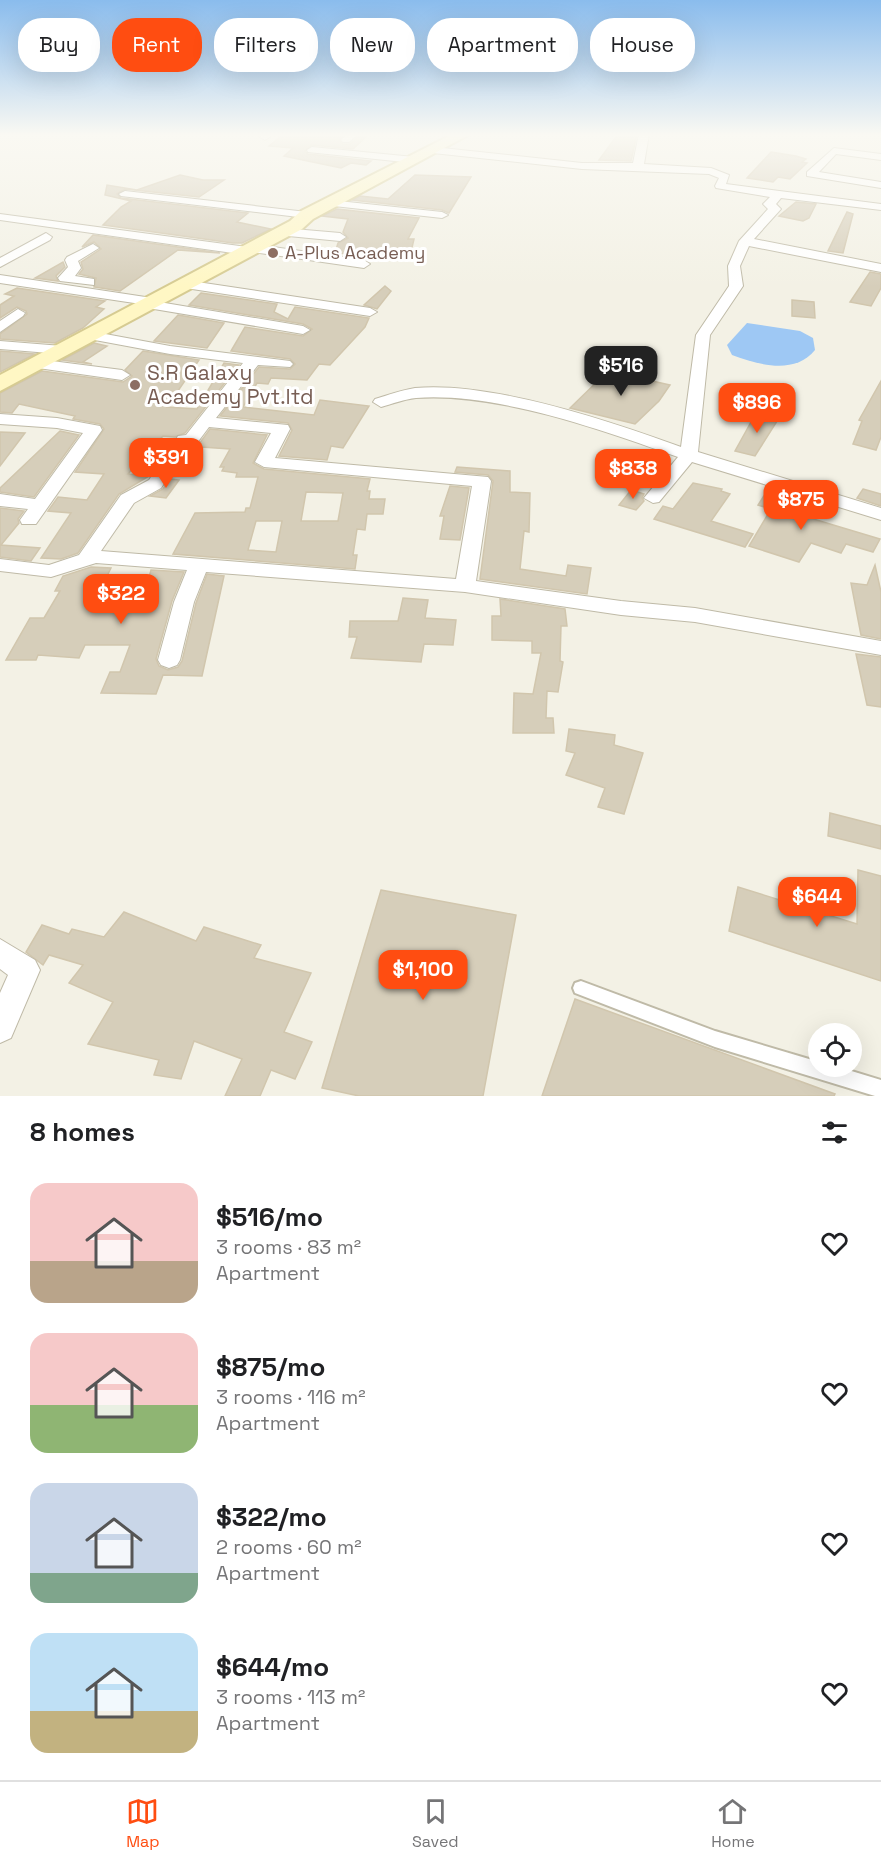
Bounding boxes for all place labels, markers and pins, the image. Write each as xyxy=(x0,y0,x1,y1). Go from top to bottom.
place label: A-Plus Academy xyxy=(285,241,425,264)
marker: A-Plus Academy xyxy=(266,246,280,260)
pin: $516 xyxy=(585,346,657,397)
place label: S.R Galaxy Academy Pvt.ltd xyxy=(147,359,314,410)
marker: S.R Galaxy Academy Pvt.ltd xyxy=(128,378,142,392)
pin: $896 xyxy=(721,383,793,434)
pin: $391 xyxy=(130,438,202,489)
pin: $838 xyxy=(597,449,669,500)
pin: $875 xyxy=(765,480,837,531)
pin: $322 xyxy=(85,574,157,625)
pin: $644 xyxy=(781,877,853,928)
pin: $1,100 xyxy=(374,950,472,1001)

